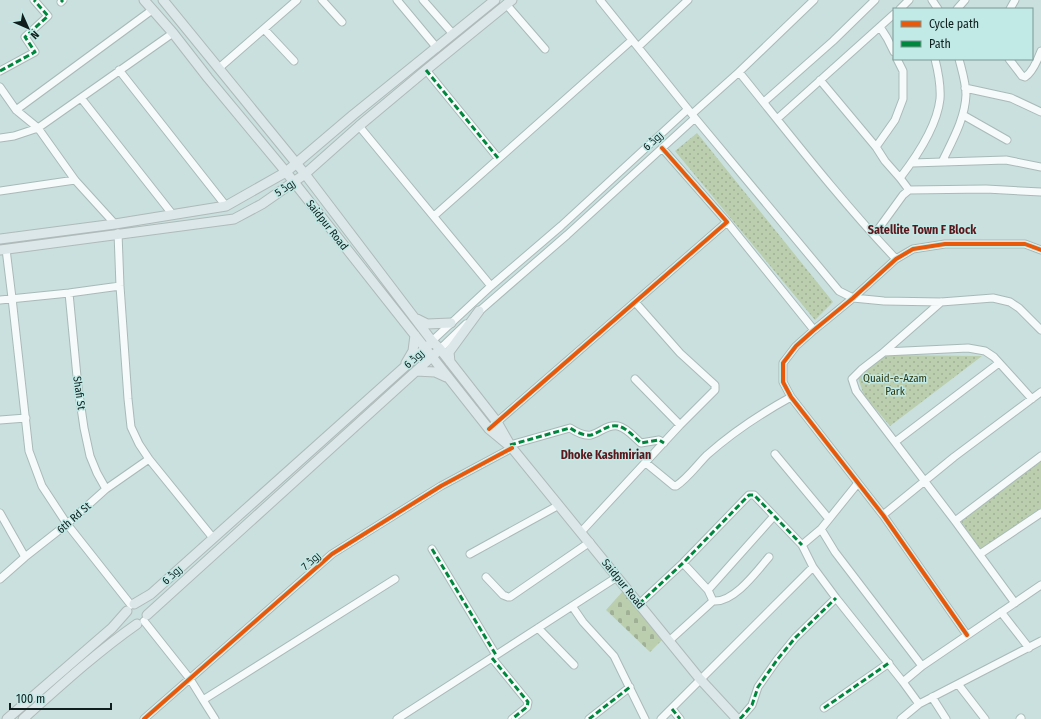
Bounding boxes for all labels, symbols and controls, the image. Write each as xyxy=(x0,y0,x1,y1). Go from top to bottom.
north arrow xyxy=(8,8,48,48)
legend xyxy=(893,8,1033,60)
text: Cycle path xyxy=(929,17,979,31)
text: N xyxy=(28,28,42,42)
text: Path xyxy=(929,37,951,51)
street label: روڈ 6 xyxy=(640,129,666,153)
street label: روڈ 5 xyxy=(272,176,298,200)
street label: Saidpur Road xyxy=(303,197,351,253)
district label: Satellite Town F Block xyxy=(868,223,977,237)
street label: روڈ 6 xyxy=(401,347,427,371)
park label: Quaid-e-Azam Park xyxy=(863,372,927,398)
street label: Shafi St xyxy=(70,375,88,411)
district label: Dhoke Kashmirian xyxy=(561,448,651,462)
street label: 6th Rd St xyxy=(54,499,94,536)
street label: روڈ 7 xyxy=(299,549,323,573)
street label: Saidpur Road xyxy=(599,556,647,612)
street label: روڈ 6 xyxy=(159,563,185,587)
scale bar xyxy=(10,685,111,711)
text: 100 m xyxy=(16,692,45,706)

